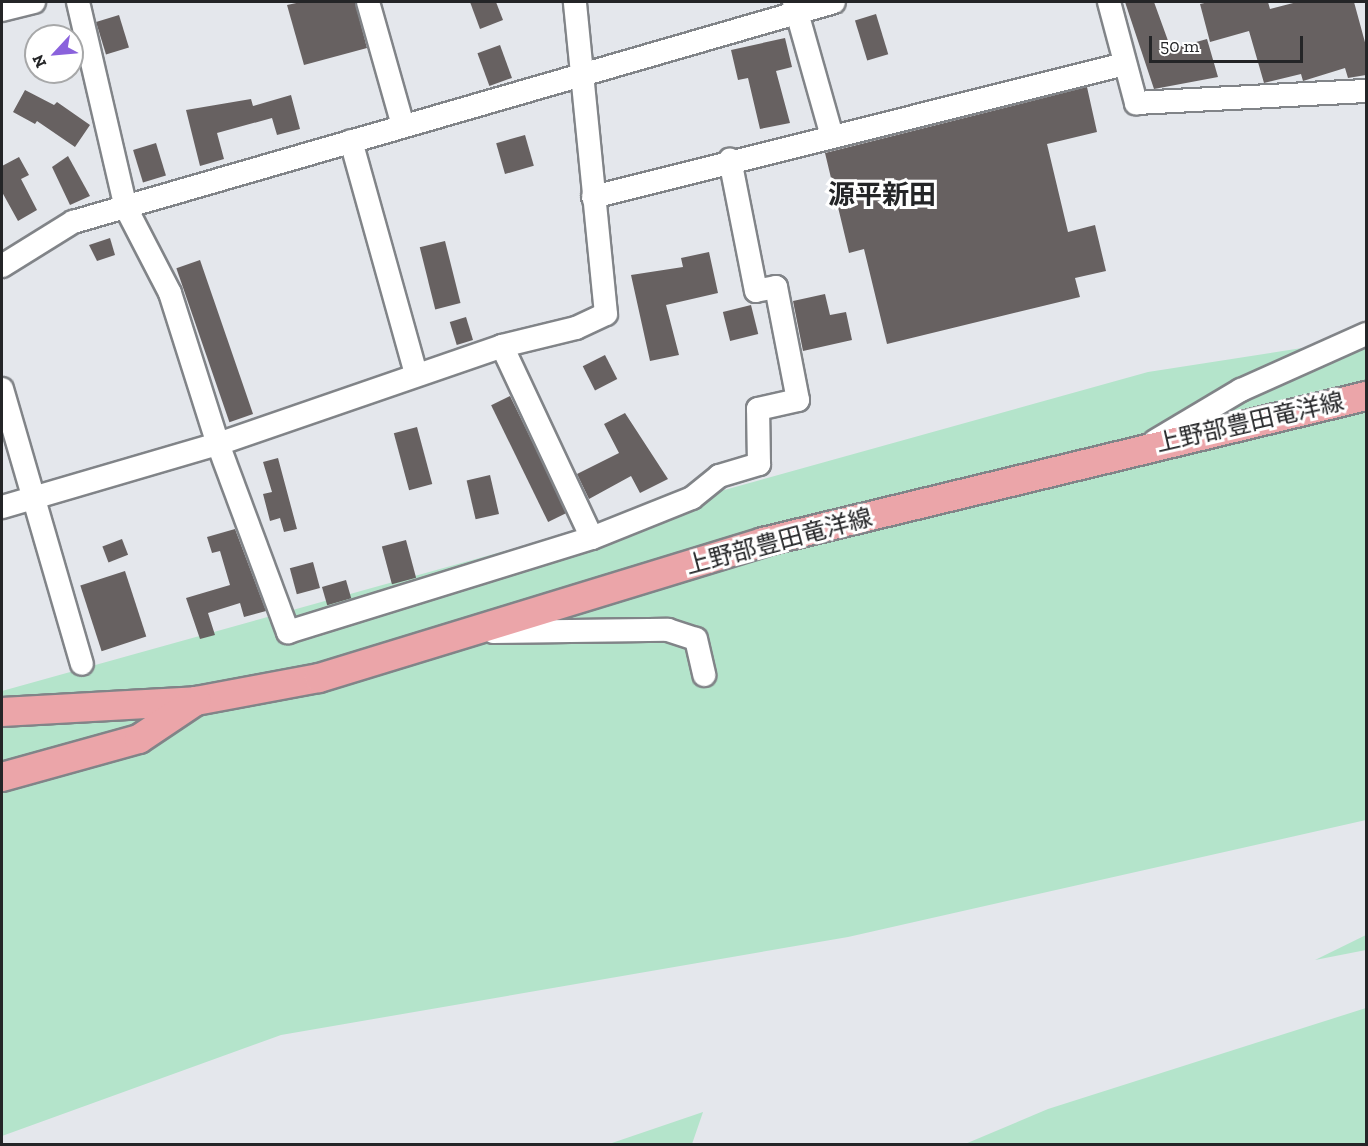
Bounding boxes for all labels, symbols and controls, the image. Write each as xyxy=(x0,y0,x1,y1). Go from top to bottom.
north arrow xyxy=(24,24,84,84)
scale bar xyxy=(1152,24,1306,62)
text: 50 m xyxy=(1160,35,1199,57)
text: N xyxy=(28,52,50,71)
district label: 源平新田 xyxy=(828,180,936,212)
street label: 上野部豊田竜洋線 xyxy=(1153,386,1347,458)
street label: 上野部豊田竜洋線 xyxy=(683,502,875,580)

